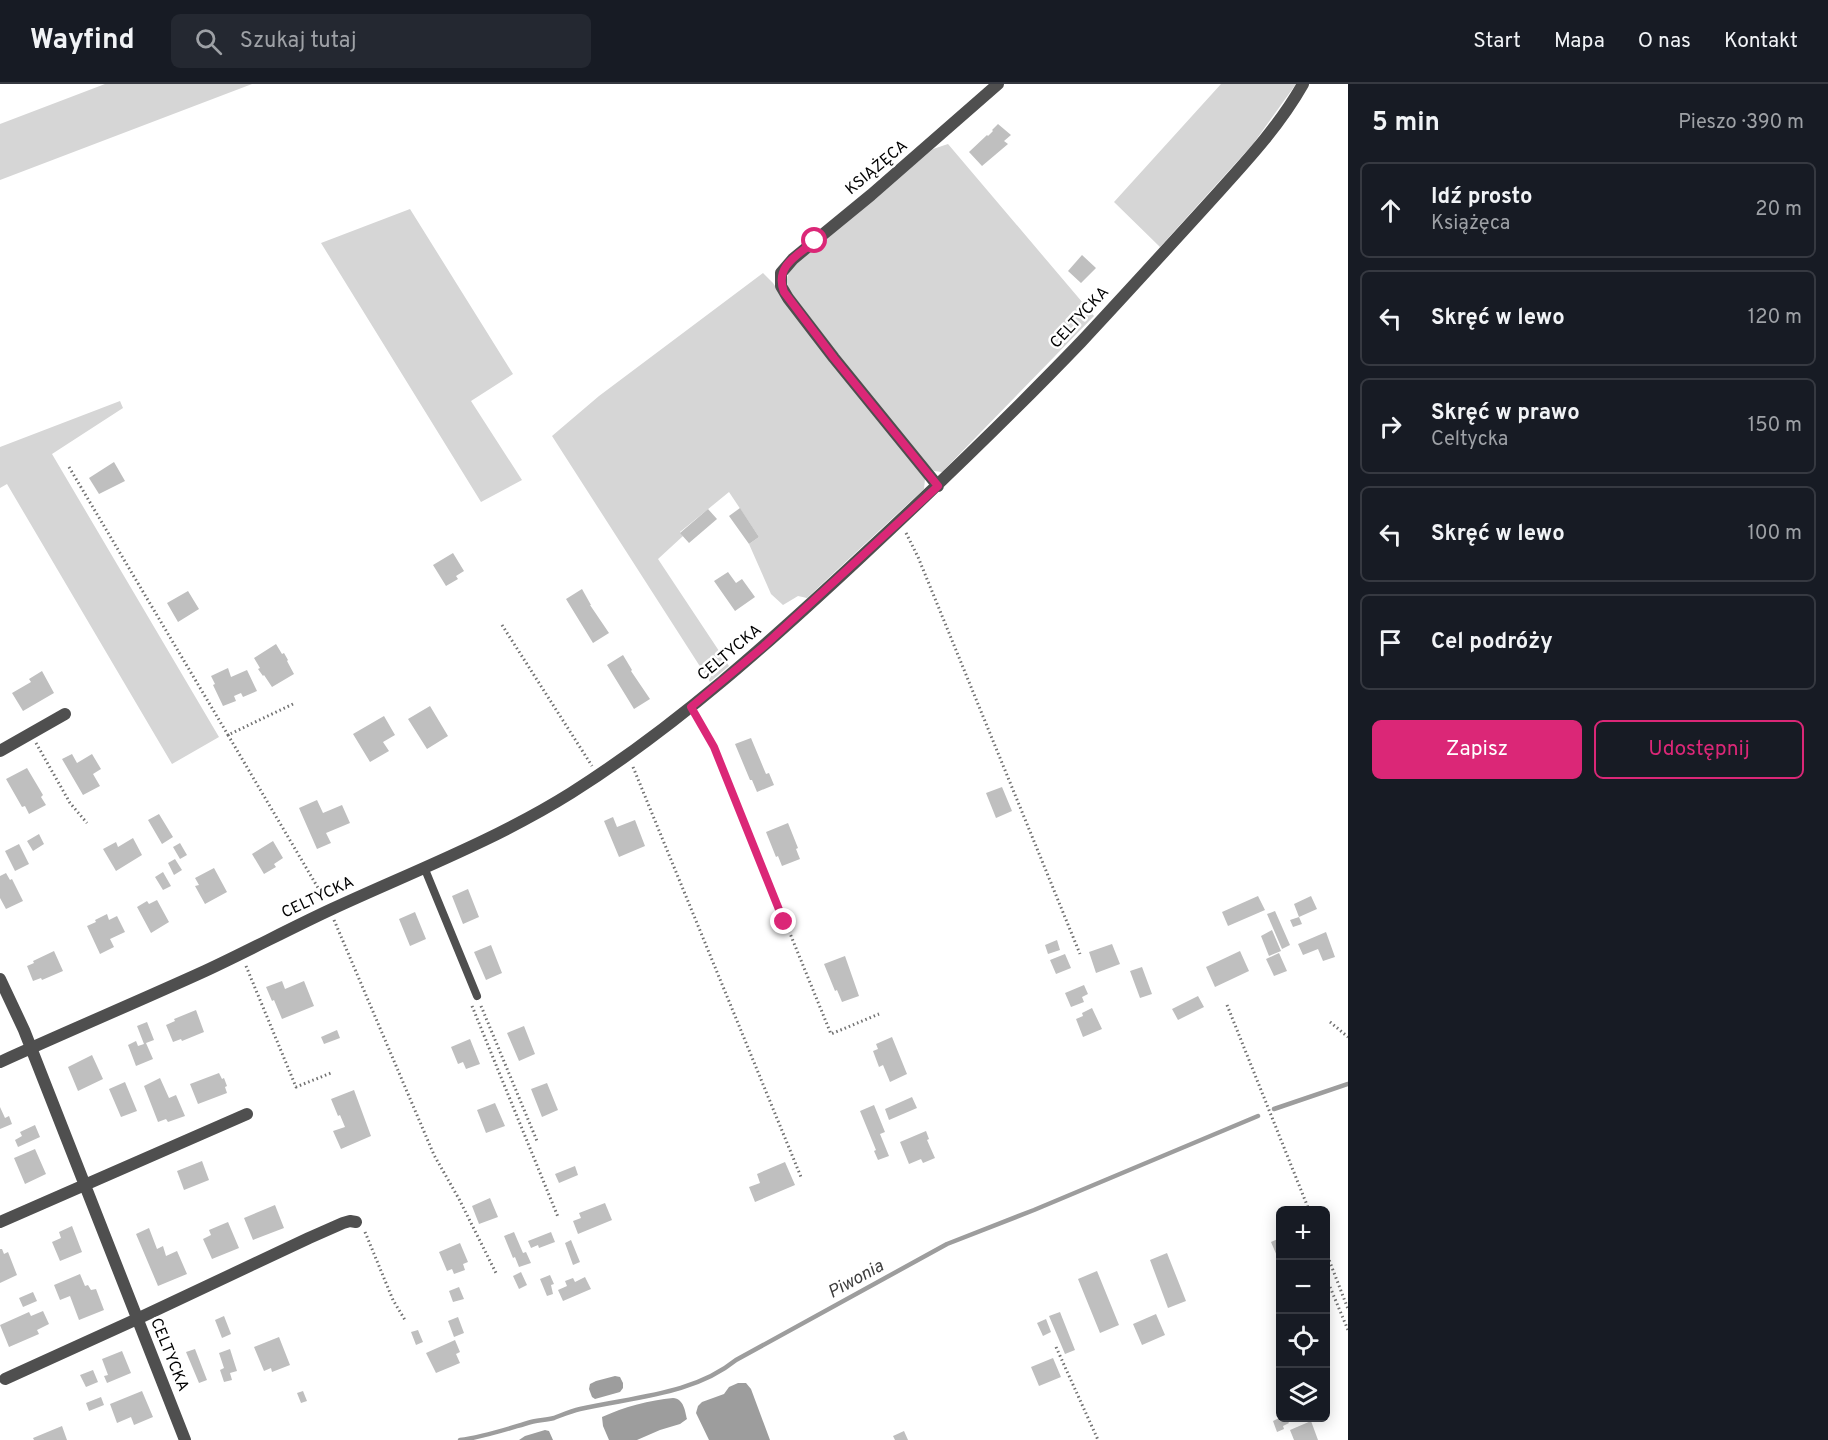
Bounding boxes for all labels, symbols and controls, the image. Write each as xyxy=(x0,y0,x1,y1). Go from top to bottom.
search box xyxy=(171,14,591,68)
text: Wayfind xyxy=(30,23,135,59)
icon: search xyxy=(192,25,225,58)
text: Szukaj tutaj xyxy=(240,28,357,55)
text: Start xyxy=(1473,28,1521,55)
text: Mapa xyxy=(1554,28,1605,55)
text: O nas xyxy=(1638,28,1691,55)
text: Kontakt xyxy=(1724,28,1798,55)
text: 5 min xyxy=(1372,107,1440,140)
text: Pieszo · 390 m xyxy=(1678,110,1804,136)
street label: KSIĄŻĘCA xyxy=(841,135,912,200)
text: Idź prosto xyxy=(1431,184,1533,211)
icon: ahead xyxy=(1374,194,1407,227)
text: 20 m xyxy=(1755,197,1802,223)
text: Książęca xyxy=(1431,211,1510,237)
route start xyxy=(801,227,827,253)
street label: CELTYCKA xyxy=(1046,283,1114,353)
icon: left xyxy=(1374,302,1407,335)
text: Skręć w lewo xyxy=(1431,305,1565,332)
text: 120 m xyxy=(1748,305,1802,331)
text: Skręć w prawo xyxy=(1431,400,1580,427)
icon: right xyxy=(1374,410,1407,443)
text: 150 m xyxy=(1748,413,1802,439)
text: Celtycka xyxy=(1431,427,1508,453)
icon: left xyxy=(1374,518,1407,551)
text: Skręć w lewo xyxy=(1431,521,1565,548)
text: 100 m xyxy=(1747,521,1802,547)
street label: CELTYCKA xyxy=(694,620,766,686)
icon: arrive xyxy=(1374,626,1407,659)
text: Cel podróży xyxy=(1431,629,1553,656)
button: Zapisz xyxy=(1372,720,1582,779)
button: Udostępnij xyxy=(1594,720,1804,779)
street label: CELTYCKA xyxy=(279,872,357,923)
route end xyxy=(770,908,796,934)
map controls xyxy=(1276,1206,1330,1422)
button: + xyxy=(1276,1206,1330,1260)
water label: Piwonia xyxy=(824,1255,889,1305)
button: − xyxy=(1276,1260,1330,1314)
button: locate xyxy=(1276,1314,1330,1368)
street label: CELTYCKA xyxy=(145,1315,193,1395)
button: layers xyxy=(1276,1368,1330,1422)

